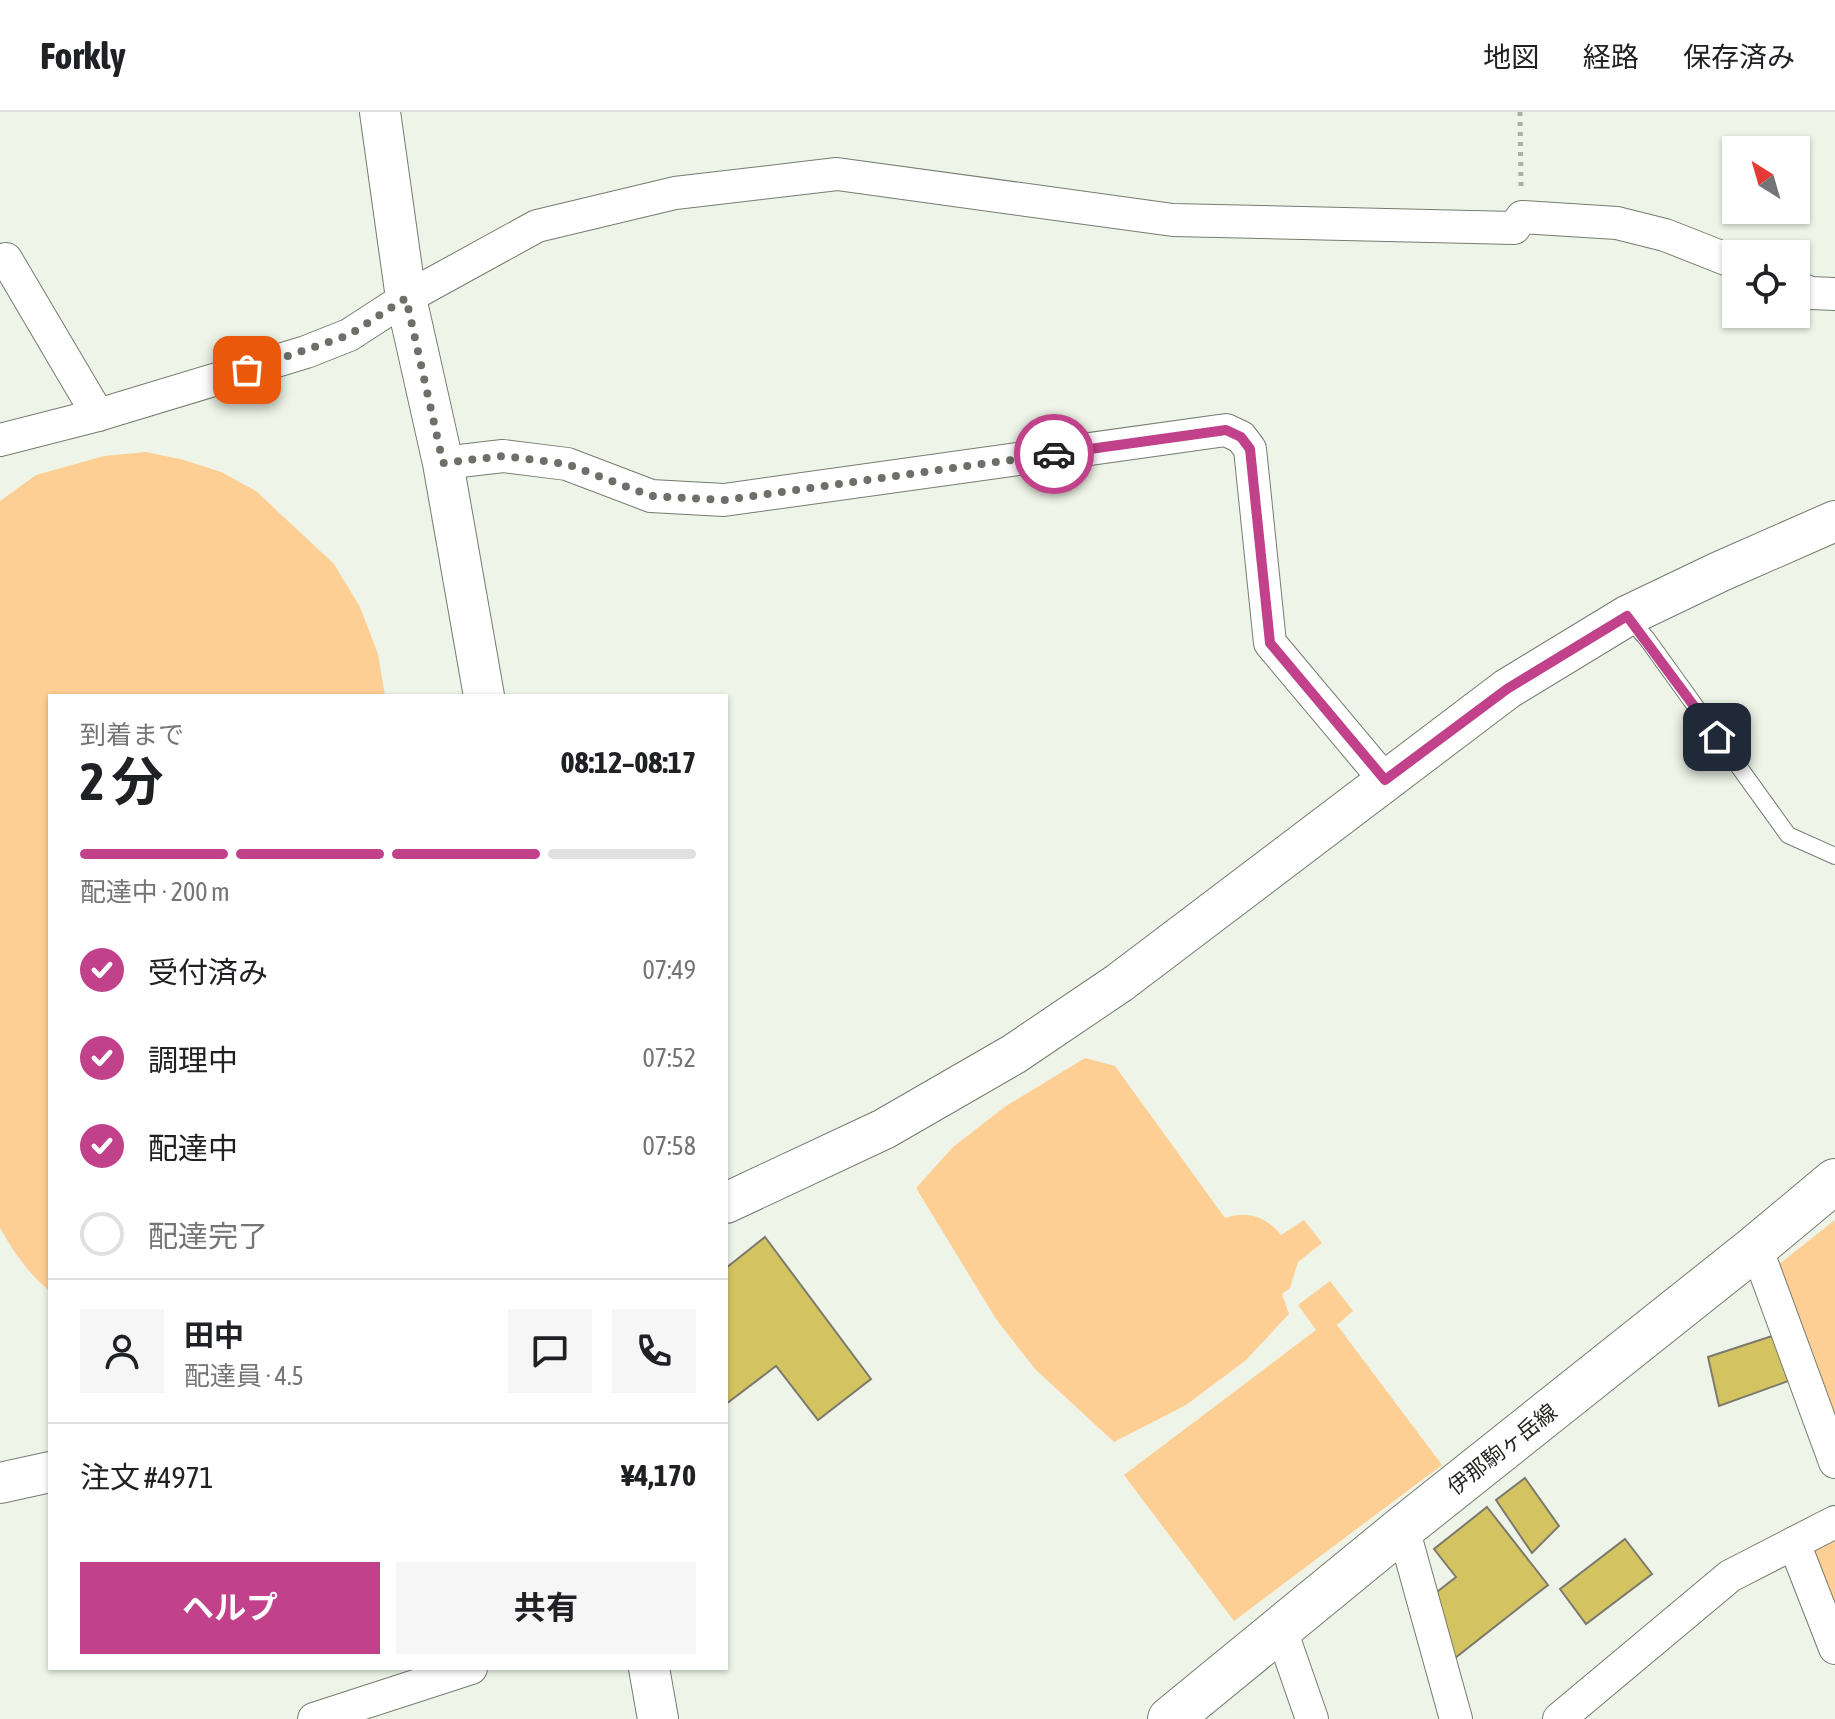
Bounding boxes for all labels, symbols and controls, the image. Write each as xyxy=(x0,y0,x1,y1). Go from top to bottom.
text: Forkly xyxy=(40,34,126,77)
text: 地図 xyxy=(1483,41,1539,73)
text: 経路 xyxy=(1583,41,1639,73)
text: 保存済み xyxy=(1683,41,1795,73)
north arrow xyxy=(1722,136,1810,224)
map controls xyxy=(1722,136,1810,328)
button: locate xyxy=(1722,240,1810,328)
pin xyxy=(213,336,281,404)
icon: bag xyxy=(225,348,269,392)
courier xyxy=(1014,414,1094,494)
icon: car xyxy=(1032,432,1076,476)
pin xyxy=(1683,703,1751,771)
icon: home xyxy=(1695,715,1739,759)
text: 到着まで xyxy=(80,720,184,750)
text: 08:12–08:17 xyxy=(561,745,696,779)
text: 2 分 xyxy=(80,751,164,811)
text: 配達中 · 200 m xyxy=(80,877,230,907)
icon: check xyxy=(80,948,124,992)
text: 受付済み xyxy=(148,955,268,989)
text: 07:49 xyxy=(642,955,696,985)
icon: check xyxy=(80,1036,124,1080)
text: 調理中 xyxy=(148,1043,238,1077)
text: 07:52 xyxy=(642,1043,696,1073)
icon: check xyxy=(80,1124,124,1168)
text: 配達中 xyxy=(148,1131,238,1165)
text: 07:58 xyxy=(642,1131,696,1161)
text: 配達完了 xyxy=(148,1219,268,1253)
button: person xyxy=(80,1309,164,1393)
button: chat xyxy=(508,1309,592,1393)
button: phone xyxy=(612,1309,696,1393)
text: 田中 xyxy=(184,1318,244,1352)
text: 配達員 · 4.5 xyxy=(184,1361,304,1391)
street label: 伊那駒ヶ岳線 xyxy=(1442,1398,1562,1500)
text: ¥4,170 xyxy=(621,1458,696,1492)
text: 注文 #4971 xyxy=(80,1460,214,1494)
button: ヘルプ xyxy=(80,1562,380,1654)
button: 共有 xyxy=(396,1562,696,1654)

